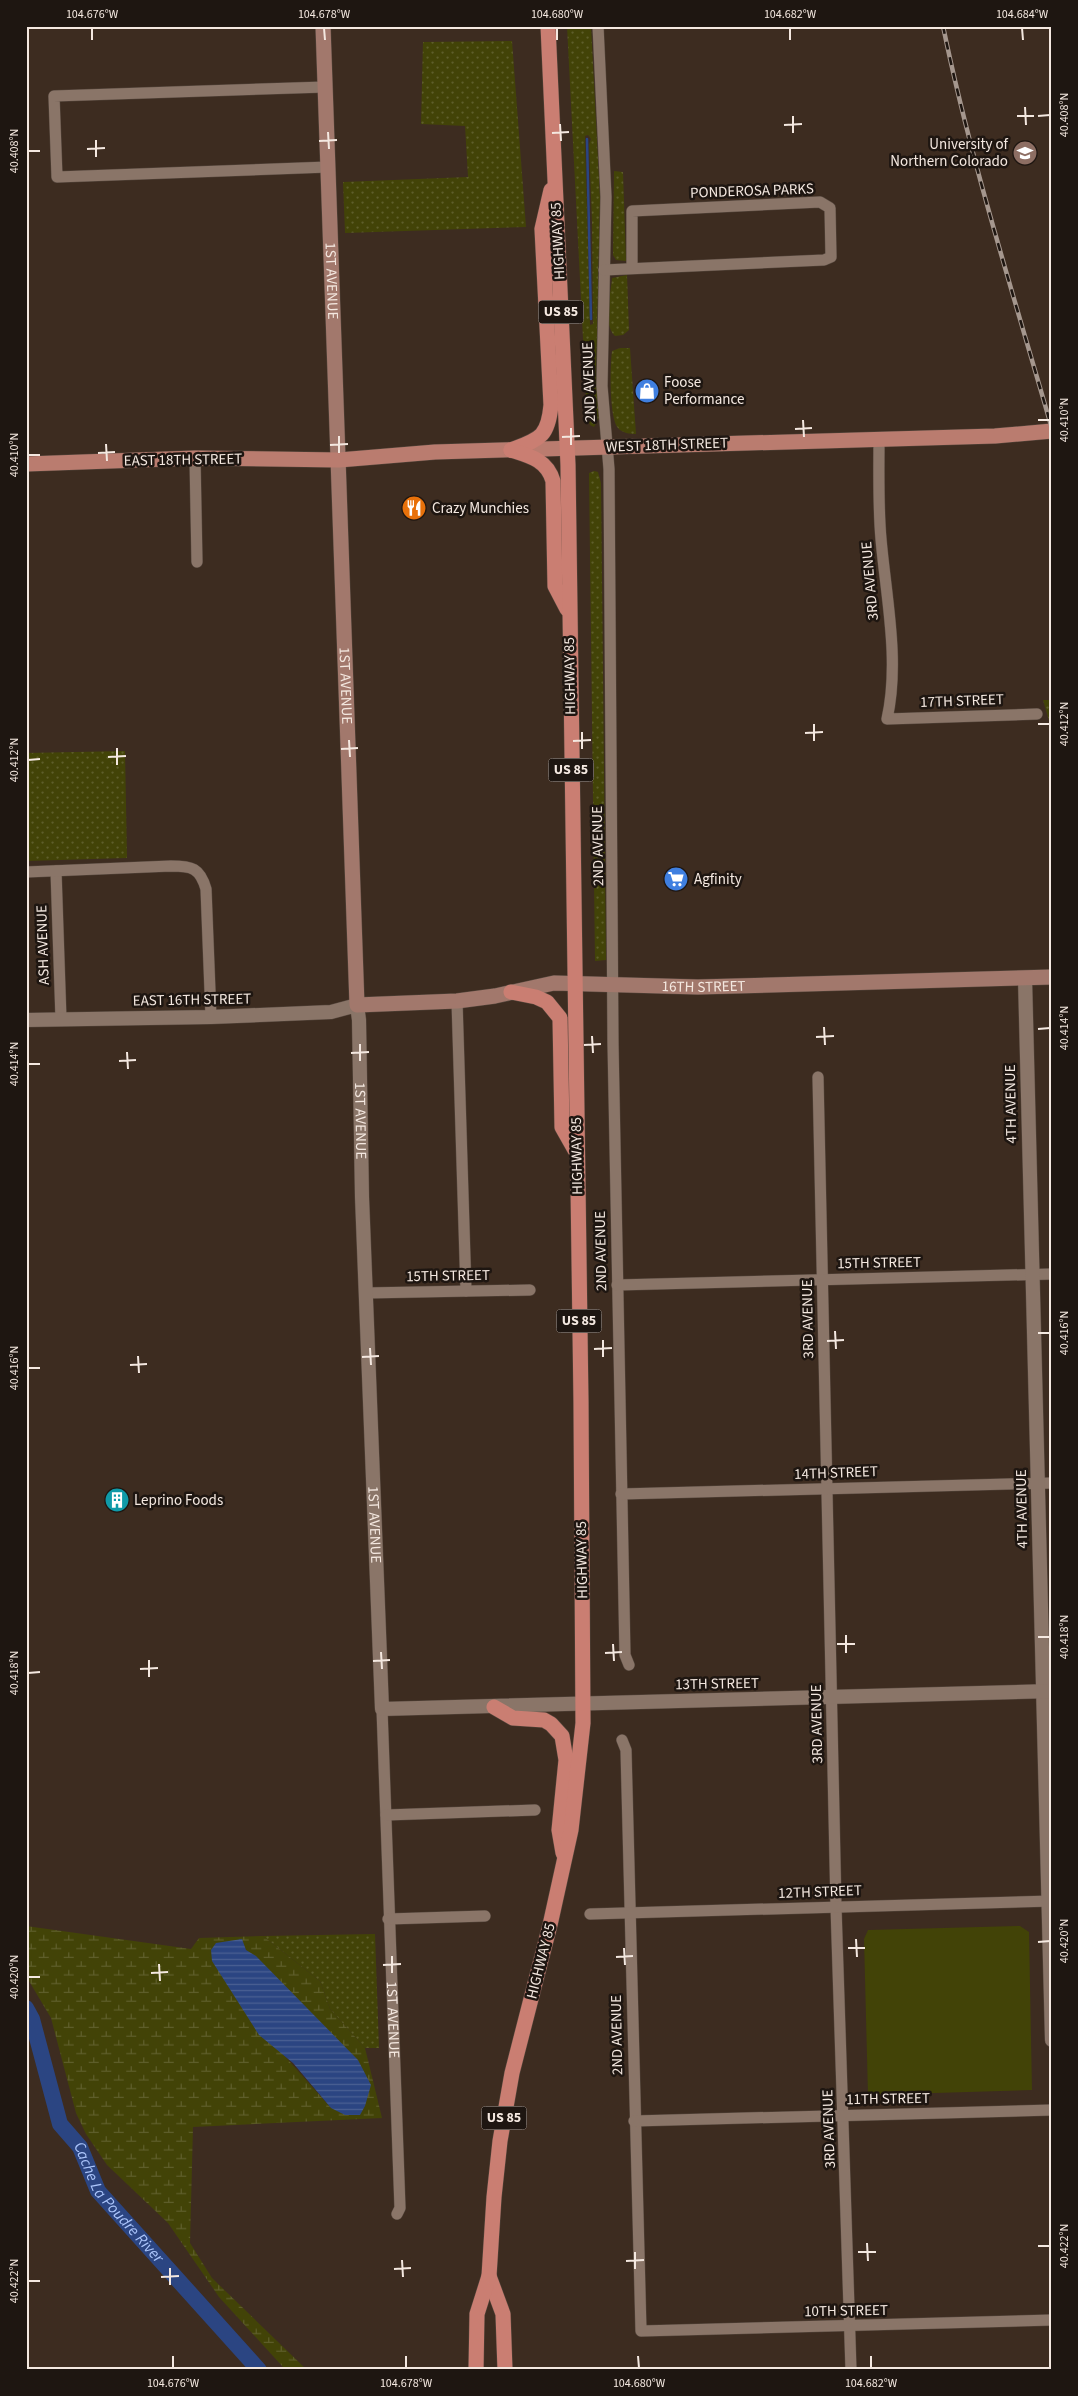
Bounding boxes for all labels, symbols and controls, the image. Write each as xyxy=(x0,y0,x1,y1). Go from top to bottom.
text: 104.676°W xyxy=(66,6,119,23)
text: 104.678°W xyxy=(298,6,351,23)
text: 104.680°W xyxy=(531,6,584,23)
text: 104.682°W xyxy=(764,6,817,23)
text: 104.684°W xyxy=(996,6,1049,23)
text: 40.408°N xyxy=(1056,93,1073,137)
text: 40.408°N xyxy=(6,129,23,173)
place label: University of Northern Colorado xyxy=(890,134,1009,172)
school or university icon: University of Northern Colorado xyxy=(1012,140,1038,166)
street label: PONDEROSA PARKS xyxy=(690,178,814,204)
street label: HIGHWAY 85 xyxy=(545,202,571,280)
street label: 1ST AVENUE xyxy=(320,242,344,320)
road number: US 85 xyxy=(538,300,584,324)
street label: 2ND AVENUE xyxy=(577,341,601,422)
place label: Foose Performance xyxy=(664,372,745,410)
shop icon: Foose Performance xyxy=(634,378,660,404)
text: 40.410°N xyxy=(1056,398,1073,442)
street label: WEST 18TH STREET xyxy=(606,432,728,458)
text: 40.410°N xyxy=(6,433,23,477)
street label: EAST 18TH STREET xyxy=(123,448,243,472)
restaurant icon: Crazy Munchies xyxy=(401,495,427,521)
place label: Crazy Munchies xyxy=(432,498,529,519)
street label: 3RD AVENUE xyxy=(856,541,884,621)
street label: HIGHWAY 85 xyxy=(559,637,581,715)
street label: 1ST AVENUE xyxy=(334,647,358,725)
street label: 17TH STREET xyxy=(920,689,1004,713)
text: 40.412°N xyxy=(1056,702,1073,746)
text: 40.412°N xyxy=(6,738,23,782)
road number: US 85 xyxy=(548,758,594,782)
street label: 2ND AVENUE xyxy=(587,806,609,886)
supermarket icon: Agfinity xyxy=(663,866,689,892)
place label: Agfinity xyxy=(694,869,742,890)
street label: ASH AVENUE xyxy=(31,905,55,985)
street label: 16TH STREET xyxy=(661,975,746,998)
street label: EAST 16TH STREET xyxy=(132,988,252,1012)
text: 40.414°N xyxy=(1056,1006,1073,1050)
text: 40.414°N xyxy=(6,1042,23,1086)
street label: 4TH AVENUE xyxy=(1000,1064,1022,1144)
street label: 1ST AVENUE xyxy=(350,1082,372,1160)
street label: HIGHWAY 85 xyxy=(566,1117,588,1195)
street label: 2ND AVENUE xyxy=(590,1211,612,1291)
street label: 15TH STREET xyxy=(837,1252,921,1274)
street label: 15TH STREET xyxy=(406,1265,490,1287)
street label: 3RD AVENUE xyxy=(797,1279,819,1359)
road number: US 85 xyxy=(556,1310,602,1332)
text: 40.416°N xyxy=(1056,1311,1073,1355)
text: 40.416°N xyxy=(6,1346,23,1390)
street label: 14TH STREET xyxy=(794,1461,878,1485)
street label: 4TH AVENUE xyxy=(1011,1469,1033,1549)
street label: 1ST AVENUE xyxy=(363,1486,387,1564)
building icon: Leprino Foods xyxy=(104,1487,130,1513)
place label: Leprino Foods xyxy=(134,1490,223,1511)
street label: HIGHWAY 85 xyxy=(571,1521,593,1599)
text: 40.418°N xyxy=(1056,1615,1073,1659)
text: 40.418°N xyxy=(6,1651,23,1695)
street label: 13TH STREET xyxy=(675,1673,759,1695)
street label: 3RD AVENUE xyxy=(806,1684,828,1764)
street label: 12TH STREET xyxy=(778,1880,862,1904)
text: 40.420°N xyxy=(1056,1919,1073,1963)
street label: HIGHWAY 85 xyxy=(521,1921,561,2001)
text: 40.420°N xyxy=(6,1955,23,1999)
street label: 1ST AVENUE xyxy=(381,1981,405,2059)
street label: 2ND AVENUE xyxy=(606,1995,628,2075)
street label: 11TH STREET xyxy=(846,2088,930,2110)
street label: 3RD AVENUE xyxy=(817,2089,841,2169)
road number: US 85 xyxy=(482,2106,526,2130)
water label: Cache La Poudre River xyxy=(69,2136,170,2269)
text: 40.422°N xyxy=(1056,2224,1073,2268)
text: 40.422°N xyxy=(6,2259,23,2303)
street label: 10TH STREET xyxy=(804,2300,888,2322)
text: 104.676°W xyxy=(147,2375,200,2392)
text: 104.678°W xyxy=(380,2375,433,2392)
text: 104.680°W xyxy=(613,2375,666,2392)
text: 104.682°W xyxy=(845,2375,898,2392)

